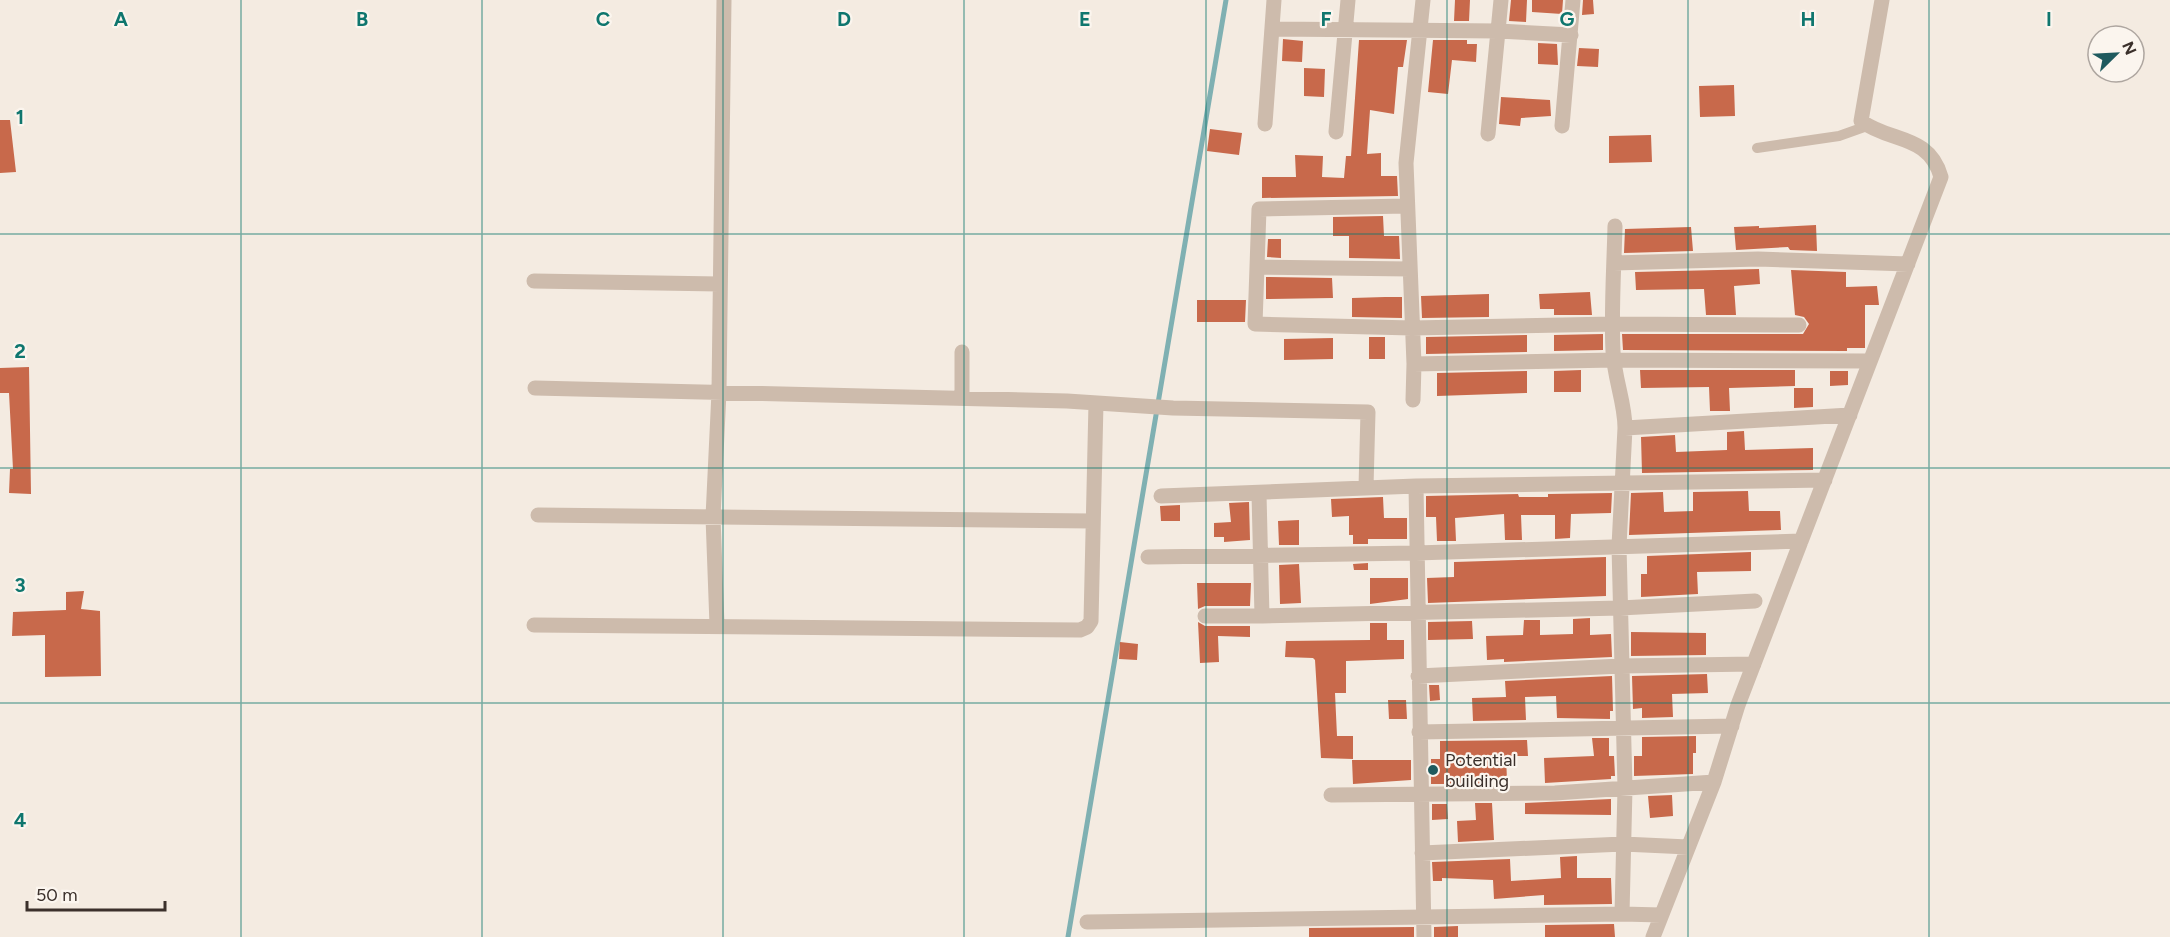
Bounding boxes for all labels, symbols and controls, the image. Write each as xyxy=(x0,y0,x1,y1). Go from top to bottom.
text: A xyxy=(114,7,129,31)
text: B xyxy=(356,7,368,31)
text: C xyxy=(596,7,610,31)
text: D xyxy=(837,7,851,31)
text: E xyxy=(1079,7,1091,31)
text: F xyxy=(1320,7,1332,31)
text: G xyxy=(1560,7,1575,31)
text: H xyxy=(1801,7,1816,31)
text: I xyxy=(2046,7,2052,31)
north arrow xyxy=(2086,24,2146,84)
text: N xyxy=(2118,39,2140,58)
text: 1 xyxy=(16,105,24,129)
text: 2 xyxy=(14,339,26,363)
text: 3 xyxy=(14,573,26,597)
place label: Potential building xyxy=(1445,749,1516,792)
marker: Potential building xyxy=(1426,763,1440,777)
text: 4 xyxy=(14,808,27,832)
scale bar xyxy=(27,874,165,912)
text: 50 m xyxy=(36,884,78,906)

